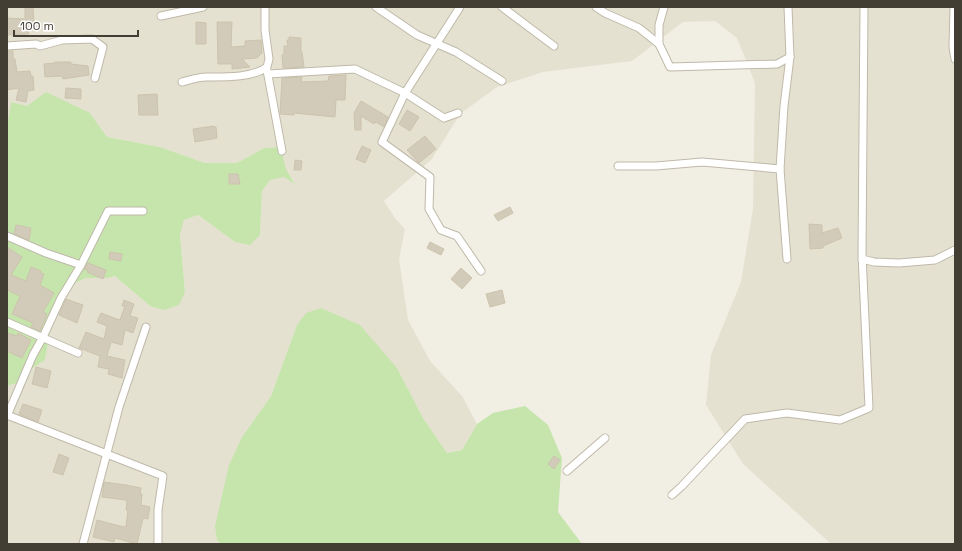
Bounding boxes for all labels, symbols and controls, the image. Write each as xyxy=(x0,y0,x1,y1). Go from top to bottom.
scale bar xyxy=(14,12,138,38)
text: 100 m xyxy=(20,18,54,34)

